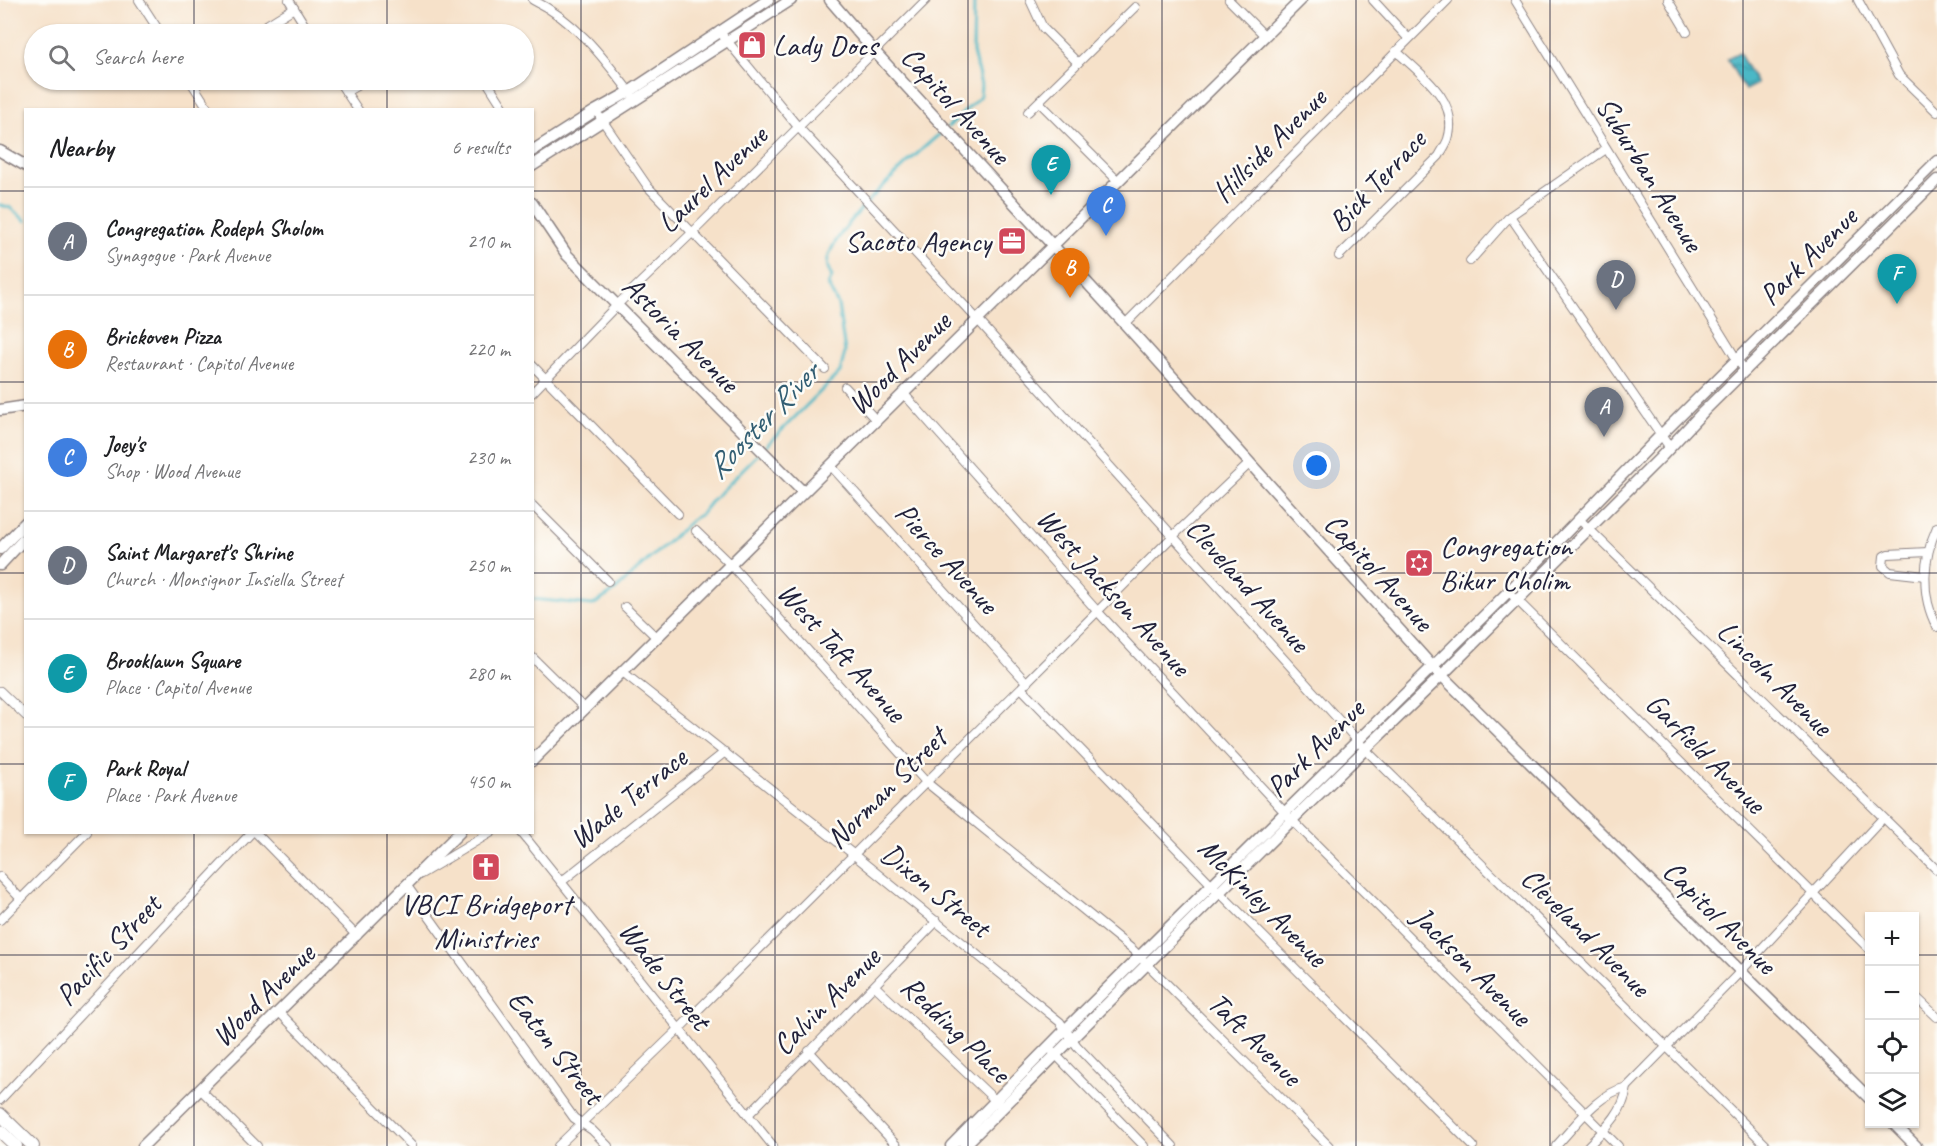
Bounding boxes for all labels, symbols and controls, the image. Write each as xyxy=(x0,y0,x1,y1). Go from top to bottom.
search box xyxy=(24,24,534,90)
place label: Lady Docs xyxy=(773,26,880,64)
shop icon: Lady Docs xyxy=(736,29,768,61)
street label: Capitol Avenue xyxy=(893,38,1020,174)
icon: search xyxy=(45,41,78,74)
text: Search here xyxy=(93,43,183,71)
street label: Hillside Avenue xyxy=(1204,78,1336,210)
street label: Suburban Avenue xyxy=(1588,90,1714,260)
street label: Laurel Avenue xyxy=(649,116,777,241)
street label: Bick Terrace xyxy=(1320,120,1435,240)
text: Nearby xyxy=(48,131,113,164)
text: 6 results xyxy=(451,135,510,160)
pin: E xyxy=(1032,146,1070,195)
pin: C xyxy=(1086,186,1126,236)
street label: Park Avenue xyxy=(1751,197,1867,313)
text: Congregation Rodeph Sholom xyxy=(105,215,323,243)
place label: Sacoto Agency xyxy=(845,222,994,260)
office icon: Sacoto Agency xyxy=(996,225,1028,257)
text: A xyxy=(62,229,73,254)
text: 210 m xyxy=(467,229,510,254)
text: Synagogue · Park Avenue xyxy=(105,243,270,268)
pin: B xyxy=(1050,248,1090,298)
pin: F xyxy=(1878,254,1916,304)
pin: D xyxy=(1596,260,1636,310)
street label: Astoria Avenue xyxy=(614,267,749,402)
street label: Wood Avenue xyxy=(839,302,960,423)
text: Brickoven Pizza xyxy=(105,323,221,351)
text: B xyxy=(62,337,73,362)
text: 220 m xyxy=(467,337,510,362)
water label: Rooster River xyxy=(697,350,831,487)
text: Restaurant · Capitol Avenue xyxy=(105,351,293,376)
pin: A xyxy=(1584,388,1624,437)
text: Joey's xyxy=(105,431,145,459)
text: C xyxy=(63,445,72,470)
text: 230 m xyxy=(467,445,510,470)
your location xyxy=(1302,451,1331,480)
text: Shop · Wood Avenue xyxy=(105,459,240,484)
street label: Pierce Avenue xyxy=(887,494,1008,623)
street label: West Jackson Avenue xyxy=(1029,500,1201,686)
street label: Capitol Avenue xyxy=(1316,505,1443,641)
street label: Cleveland Avenue xyxy=(1178,510,1320,662)
place label: Congregation Bikur Cholim xyxy=(1440,527,1574,599)
text: Saint Margaret's Shrine xyxy=(105,539,292,567)
synagogue icon: Congregation Bikur Cholim xyxy=(1403,547,1435,579)
text: D xyxy=(62,553,73,578)
text: 250 m xyxy=(467,553,510,578)
text: Church · Monsignor Insiella Street xyxy=(105,567,342,592)
street label: West Taft Avenue xyxy=(769,574,916,731)
street label: Lincoln Avenue xyxy=(1709,612,1842,745)
text: Brooklawn Square xyxy=(105,647,240,675)
text: E xyxy=(62,661,73,686)
text: 280 m xyxy=(467,661,510,686)
text: Place · Capitol Avenue xyxy=(105,675,251,700)
street label: Garfield Avenue xyxy=(1638,685,1776,823)
street label: Park Avenue xyxy=(1258,689,1374,805)
street label: Norman Street xyxy=(817,717,957,857)
street label: Wade Terrace xyxy=(561,738,696,857)
text: Park Royal xyxy=(105,755,185,783)
text: F xyxy=(63,769,72,794)
text: 450 m xyxy=(467,769,510,794)
text: Place · Park Avenue xyxy=(105,783,236,808)
street label: McKinley Avenue xyxy=(1190,829,1337,976)
street label: Dixon Street xyxy=(874,834,1001,948)
church icon: VBCI Bridgeport Ministries xyxy=(470,851,502,883)
street label: Capitol Avenue xyxy=(1655,852,1787,984)
street label: Cleveland Avenue xyxy=(1513,859,1660,1006)
street label: Pacific Street xyxy=(47,884,171,1014)
place label: VBCI Bridgeport Ministries xyxy=(401,885,575,957)
street label: Jackson Avenue xyxy=(1403,897,1542,1036)
map controls xyxy=(1865,912,1919,1128)
button: + xyxy=(1865,912,1919,966)
street label: Wade Street xyxy=(611,913,721,1040)
street label: Wood Avenue xyxy=(203,934,324,1055)
street label: Calvin Avenue xyxy=(764,937,890,1063)
button: − xyxy=(1865,966,1919,1020)
street label: Redding Place xyxy=(893,967,1021,1092)
street label: Eaton Street xyxy=(499,982,614,1114)
street label: Taft Avenue xyxy=(1200,984,1312,1096)
button: locate xyxy=(1865,1020,1919,1074)
button: layers xyxy=(1865,1074,1919,1128)

